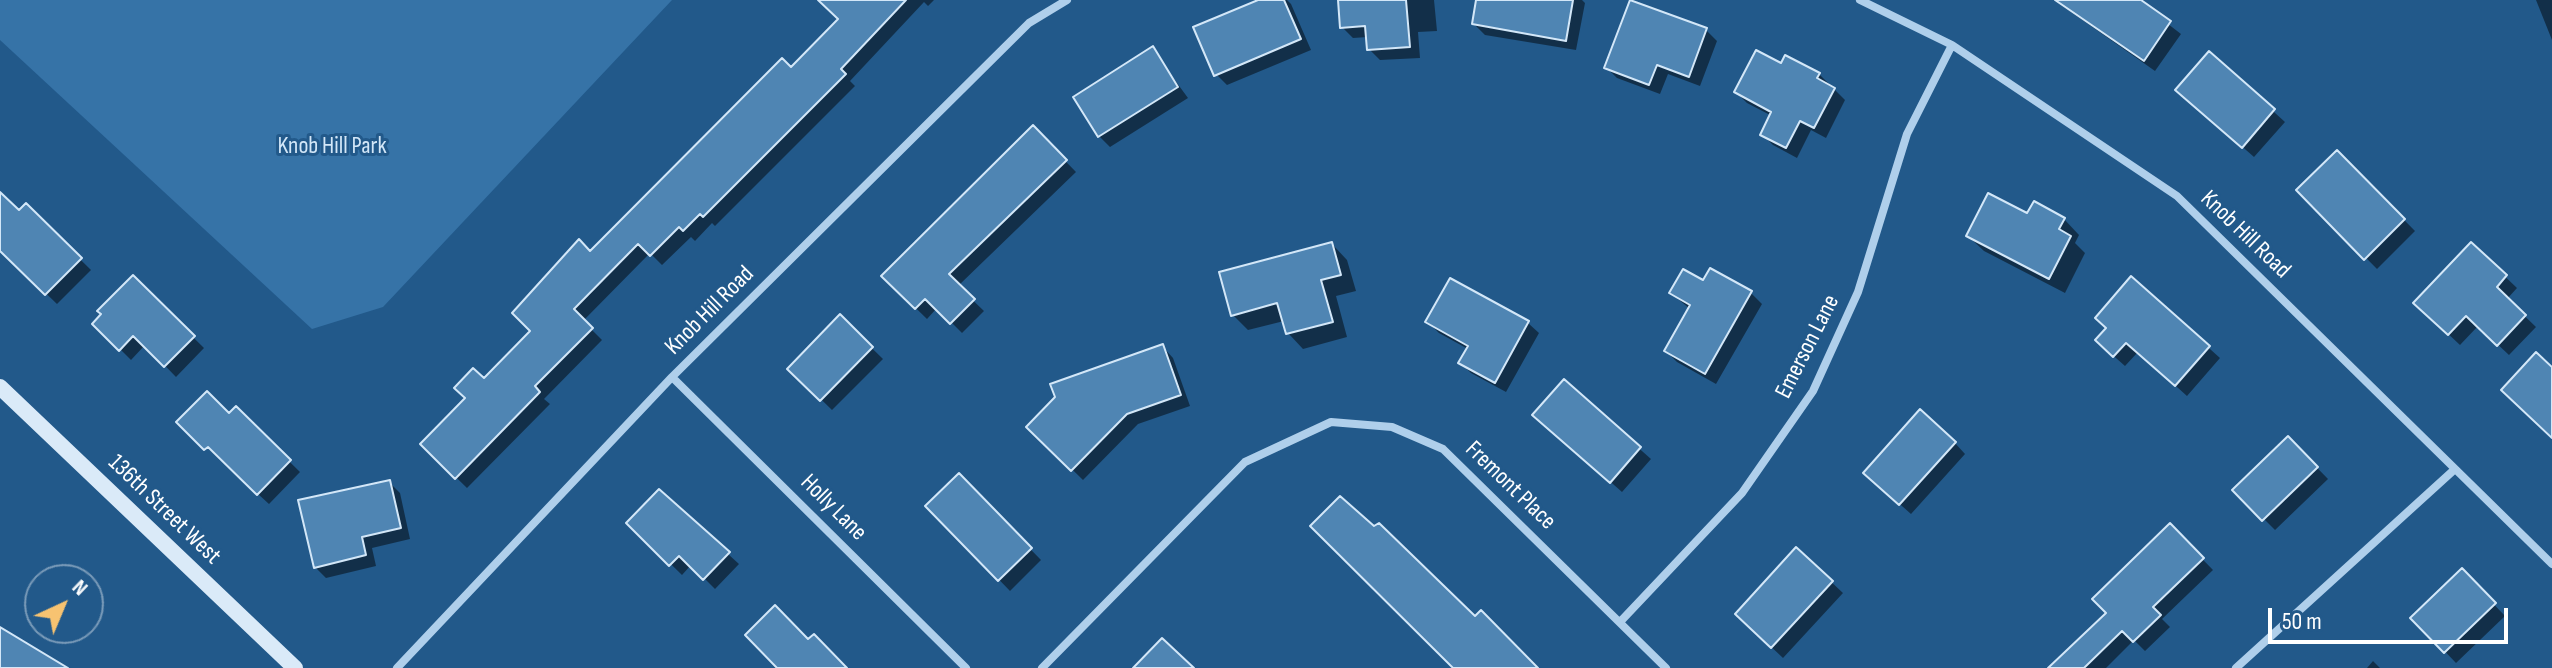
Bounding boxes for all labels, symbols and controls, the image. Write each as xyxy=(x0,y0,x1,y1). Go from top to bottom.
park label: Knob Hill Park xyxy=(277,133,387,161)
street label: Knob Hill Road xyxy=(2194,185,2296,285)
street label: Knob Hill Road xyxy=(659,260,761,362)
street label: Emerson Lane xyxy=(1770,290,1846,404)
street label: Fremont Place xyxy=(1459,436,1561,536)
street label: 136th Street West xyxy=(102,449,226,571)
street label: Holly Lane xyxy=(794,469,872,547)
north arrow xyxy=(24,564,104,644)
text: N xyxy=(66,574,93,602)
scale bar xyxy=(2272,592,2512,642)
text: 50 m xyxy=(2282,607,2322,636)

